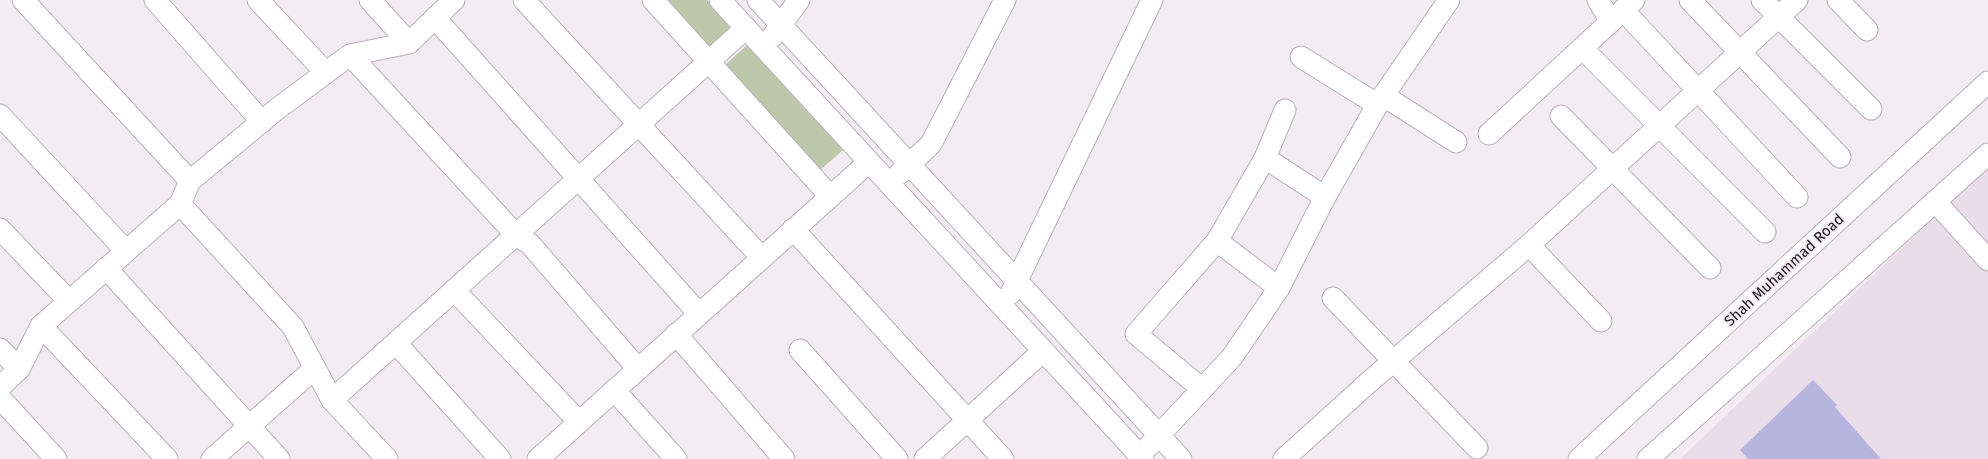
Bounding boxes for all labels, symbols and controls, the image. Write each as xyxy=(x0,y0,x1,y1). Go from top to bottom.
street label: Shah Muhammad Road xyxy=(1721,210,1847,330)

